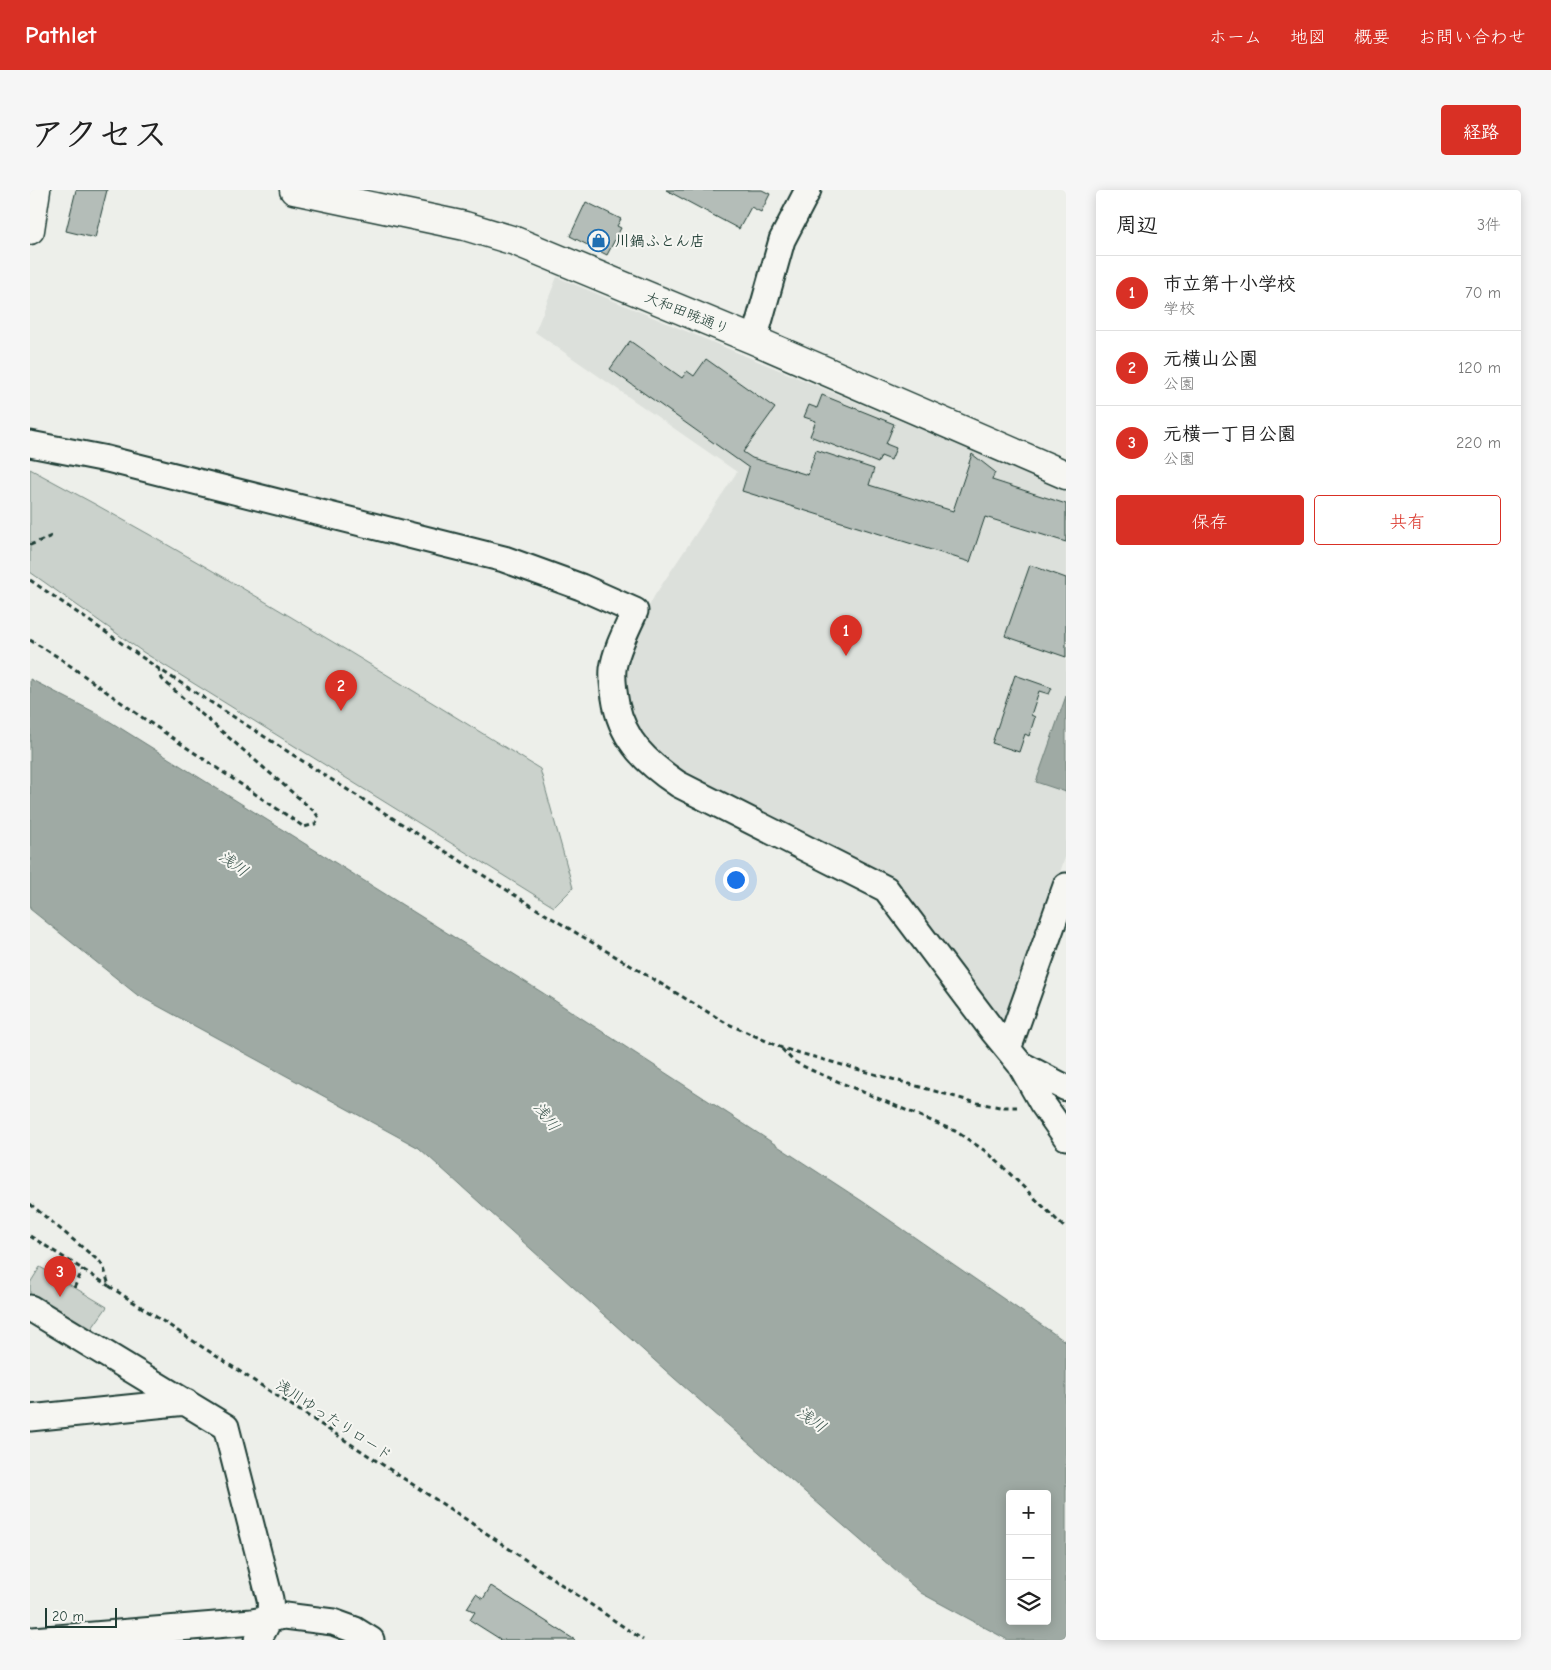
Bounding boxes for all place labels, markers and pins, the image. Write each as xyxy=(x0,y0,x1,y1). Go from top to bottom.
shop icon: 川鍋ふとん店 xyxy=(587,229,611,253)
place label: 川鍋ふとん店 xyxy=(615,232,705,250)
pin: 1 xyxy=(830,615,862,656)
pin: 2 xyxy=(325,670,357,711)
pin: 3 xyxy=(44,1256,76,1297)

